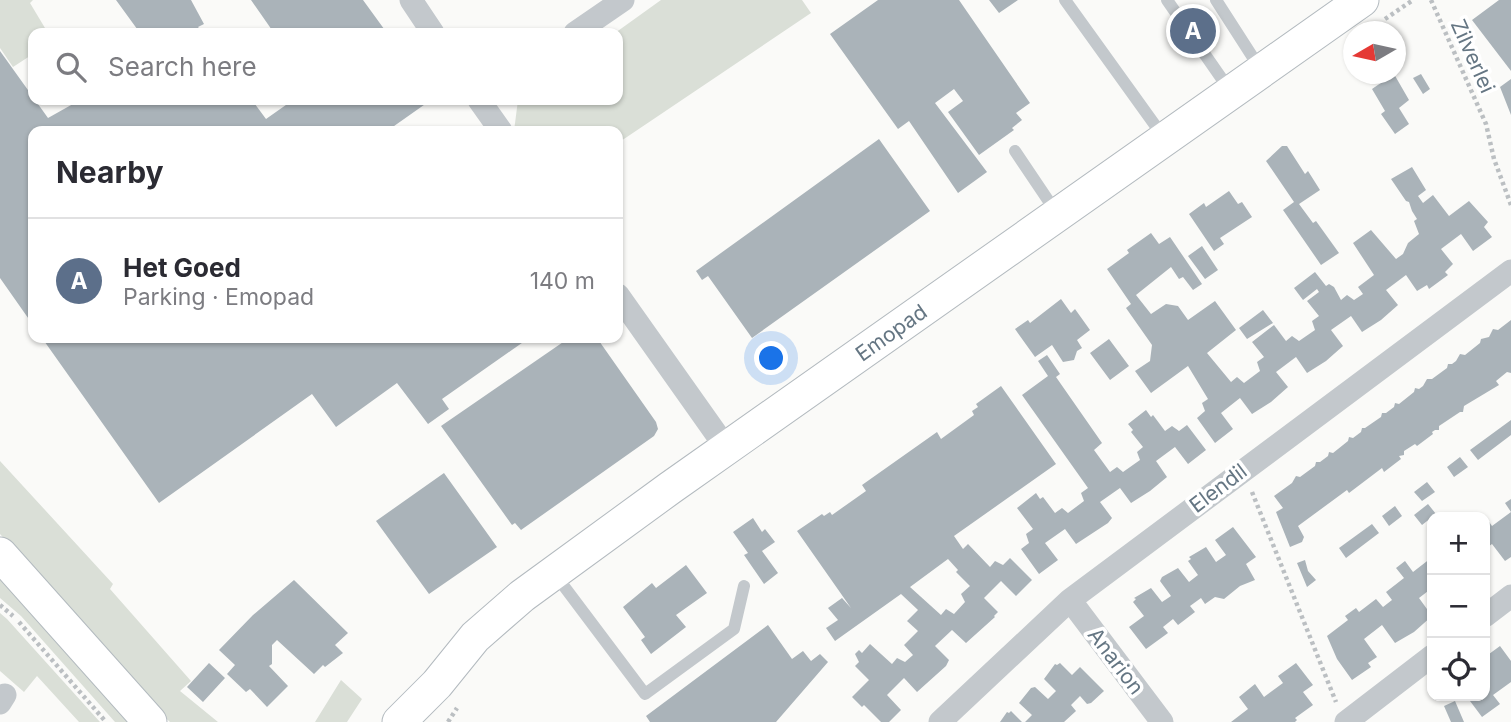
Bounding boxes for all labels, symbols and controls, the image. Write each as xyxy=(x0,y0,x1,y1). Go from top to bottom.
pin: A xyxy=(1170,5,1216,57)
street label: Zilverlei xyxy=(1446,15,1500,97)
north arrow xyxy=(1343,21,1406,84)
search box xyxy=(28,28,623,105)
icon: search xyxy=(52,48,90,86)
text: Search here xyxy=(108,51,257,82)
text: Nearby xyxy=(56,154,164,190)
text: Het Goed xyxy=(123,252,241,283)
text: A xyxy=(70,267,88,295)
text: 140 m xyxy=(530,267,595,295)
text: Parking · Emopad xyxy=(123,283,314,311)
street label: Emopad xyxy=(850,299,931,366)
your location xyxy=(754,341,788,375)
street label: Elendil xyxy=(1184,458,1252,518)
map controls xyxy=(1427,512,1490,701)
button: + xyxy=(1427,512,1490,575)
button: − xyxy=(1427,575,1490,638)
street label: Anarion xyxy=(1083,623,1149,699)
button: locate xyxy=(1427,638,1490,701)

